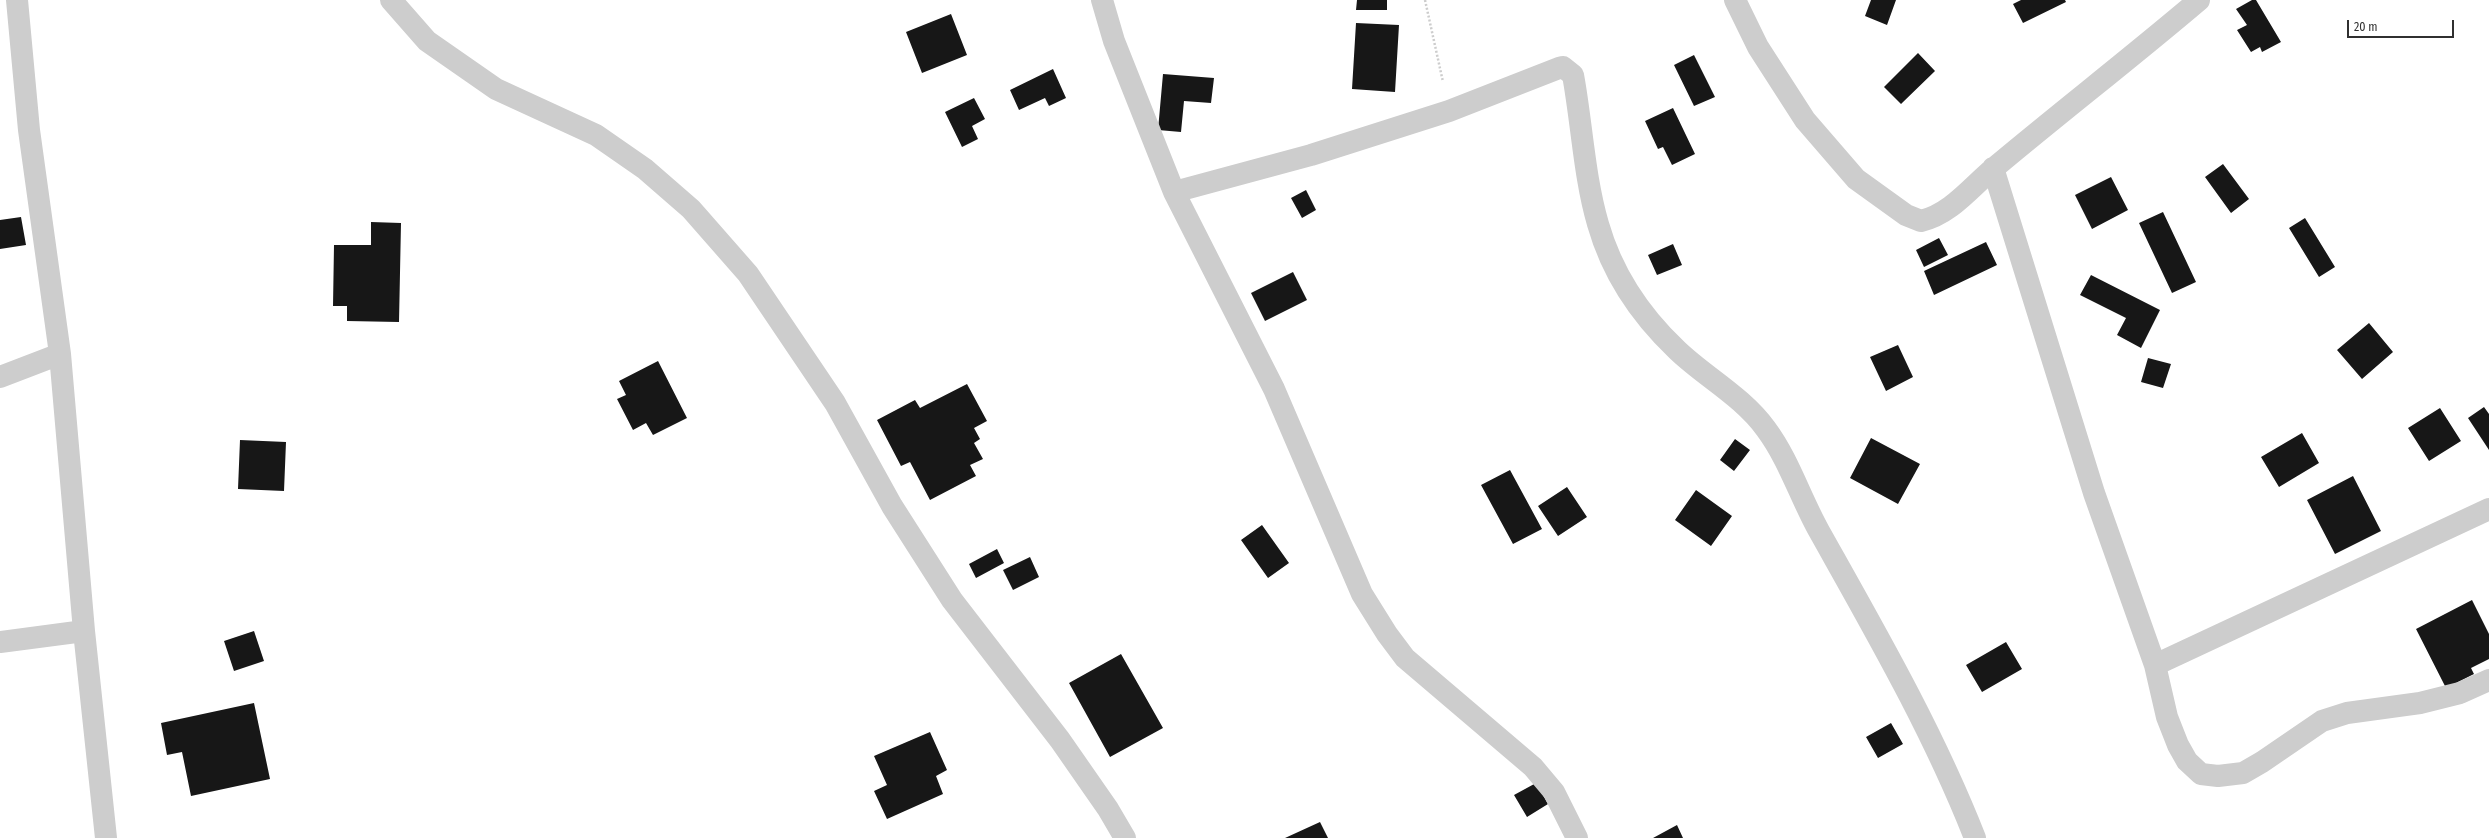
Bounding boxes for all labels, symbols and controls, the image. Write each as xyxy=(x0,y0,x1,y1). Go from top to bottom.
scale bar xyxy=(2349,12,2456,38)
text: 20 m xyxy=(2354,20,2378,34)

